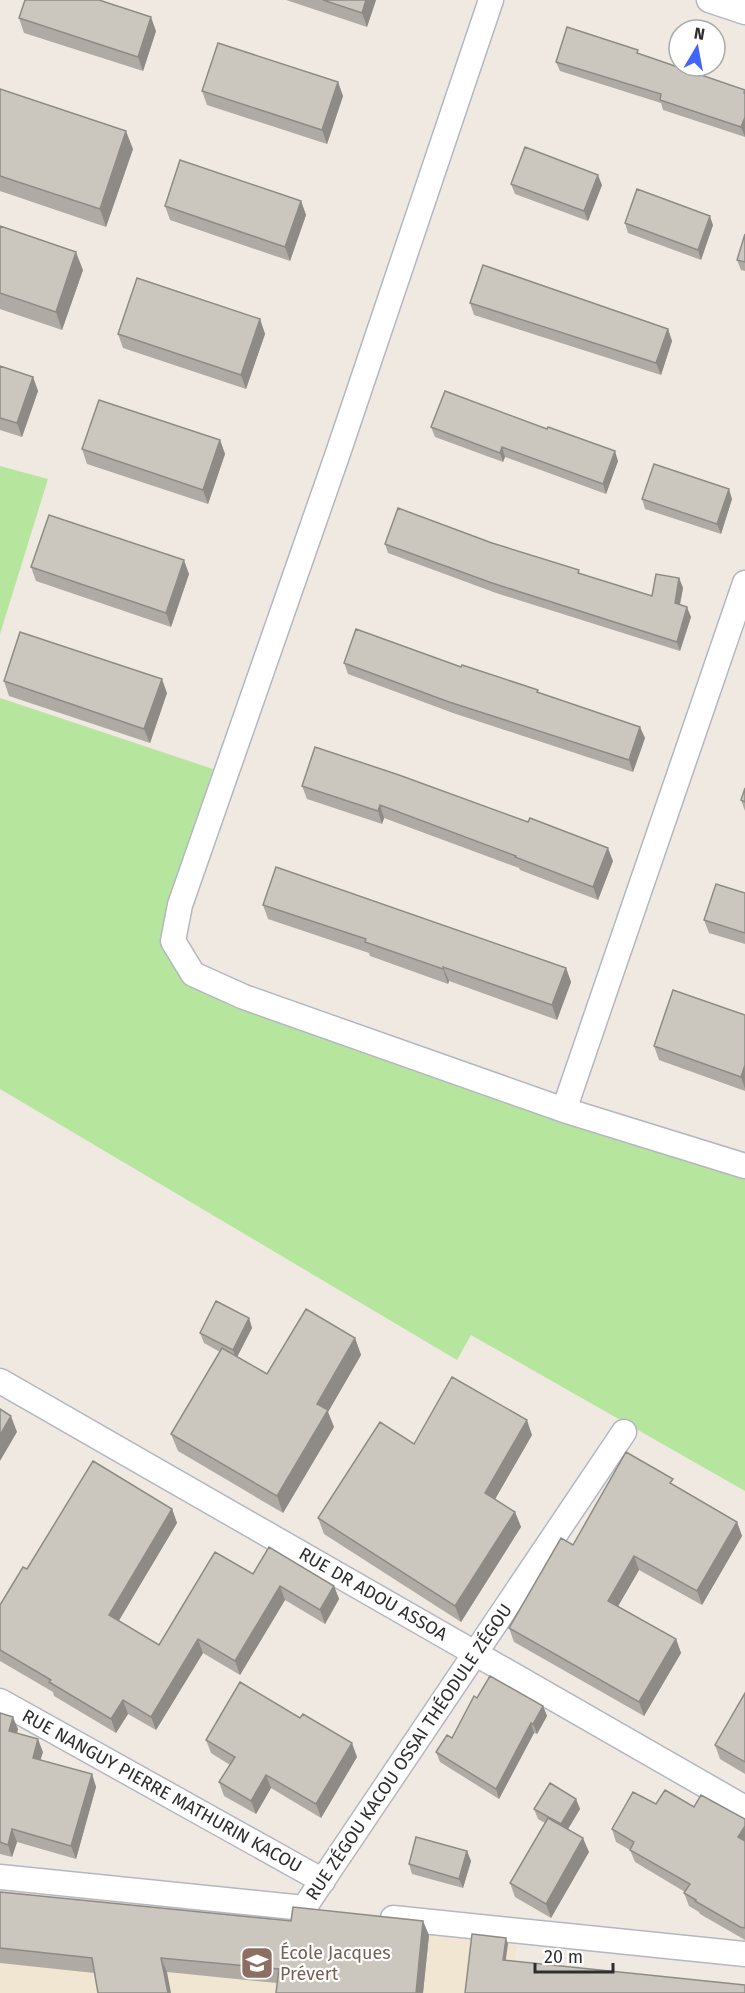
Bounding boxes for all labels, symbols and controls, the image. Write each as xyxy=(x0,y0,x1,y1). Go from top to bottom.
north arrow xyxy=(667,18,727,78)
text: N xyxy=(693,23,706,44)
street label: RUE DR ADOU ASSOA xyxy=(295,1543,452,1646)
street label: RUE ZÉGOU KACOU OSSAI THÉODULE ZÉGOU xyxy=(300,1599,517,1904)
street label: RUE NANGUY PIERRE MATHURIN KACOU xyxy=(18,1705,306,1877)
scale bar xyxy=(535,1936,613,1974)
place label: École Jacques Prévert xyxy=(280,1941,391,1985)
school or university icon: École Jacques Prévert xyxy=(239,1945,275,1981)
text: 20 m xyxy=(544,1946,583,1968)

